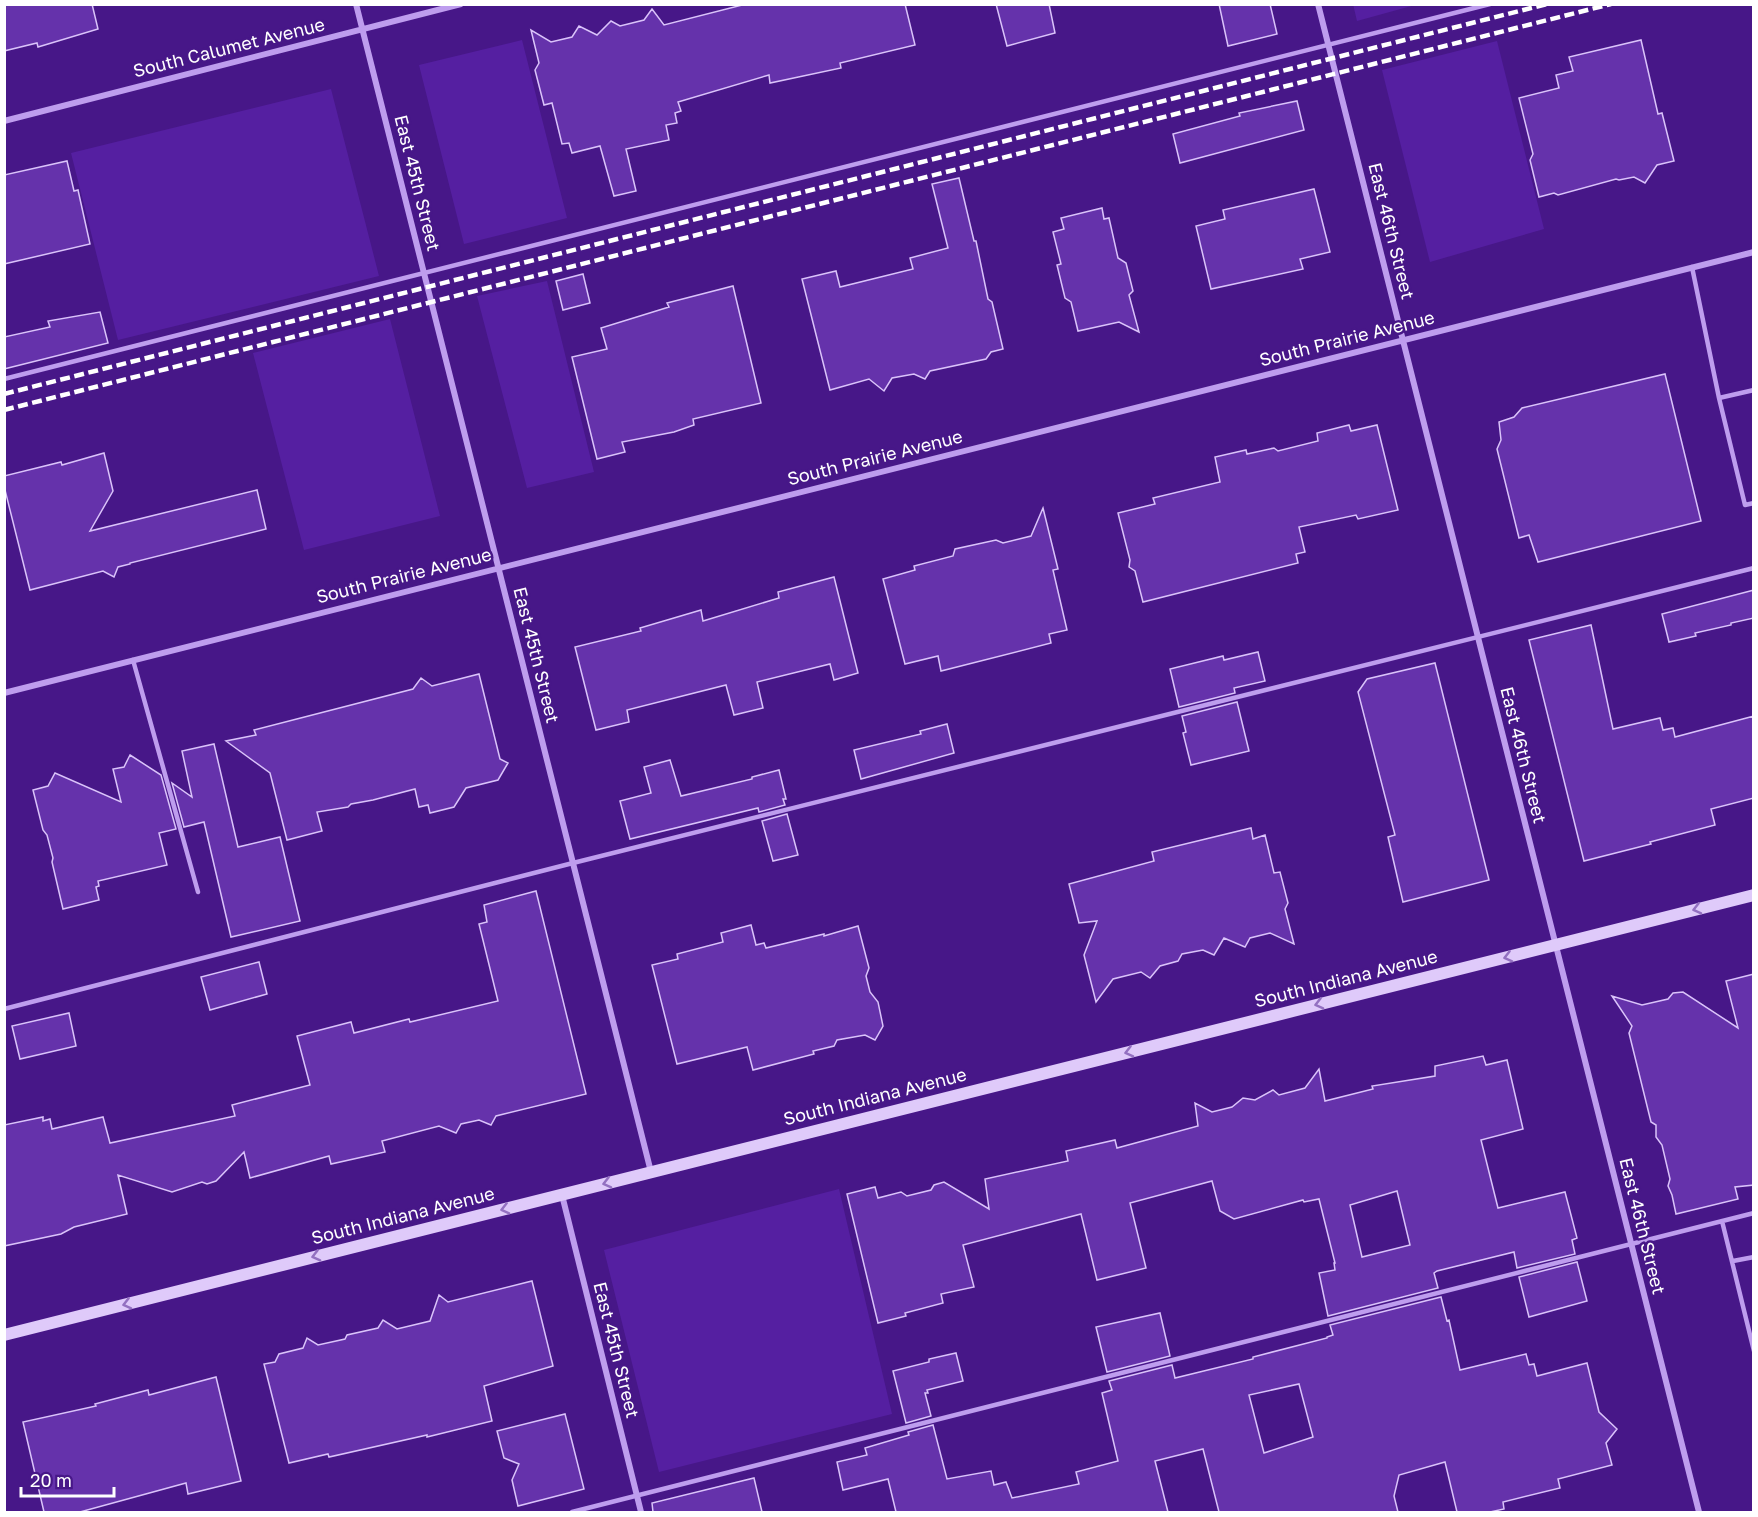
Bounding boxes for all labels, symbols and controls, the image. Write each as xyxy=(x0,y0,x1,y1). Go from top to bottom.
street label: South Calumet Avenue xyxy=(131,13,327,81)
street label: East 45th Street xyxy=(390,112,446,253)
street label: East 46th Street xyxy=(1364,160,1420,301)
street label: South Prairie Avenue xyxy=(1257,306,1437,370)
street label: South Prairie Avenue xyxy=(785,425,965,489)
street label: South Prairie Avenue xyxy=(314,543,494,607)
street label: East 45th Street xyxy=(509,584,565,725)
street label: East 46th Street xyxy=(1496,684,1552,825)
one-way arrow xyxy=(1692,902,1702,915)
street label: South Indiana Avenue xyxy=(1252,945,1440,1011)
one-way arrow xyxy=(1503,949,1513,962)
one-way arrow xyxy=(1314,997,1324,1010)
one-way arrow xyxy=(1125,1044,1135,1057)
street label: South Indiana Avenue xyxy=(781,1063,969,1129)
street label: East 46th Street xyxy=(1615,1155,1671,1296)
one-way arrow xyxy=(602,1176,612,1189)
street label: South Indiana Avenue xyxy=(309,1182,497,1248)
one-way arrow xyxy=(501,1201,511,1214)
one-way arrow xyxy=(311,1249,321,1262)
street label: East 45th Street xyxy=(589,1279,645,1420)
one-way arrow xyxy=(122,1297,133,1309)
scale bar xyxy=(21,1460,114,1498)
text: 20 m xyxy=(30,1469,72,1491)

